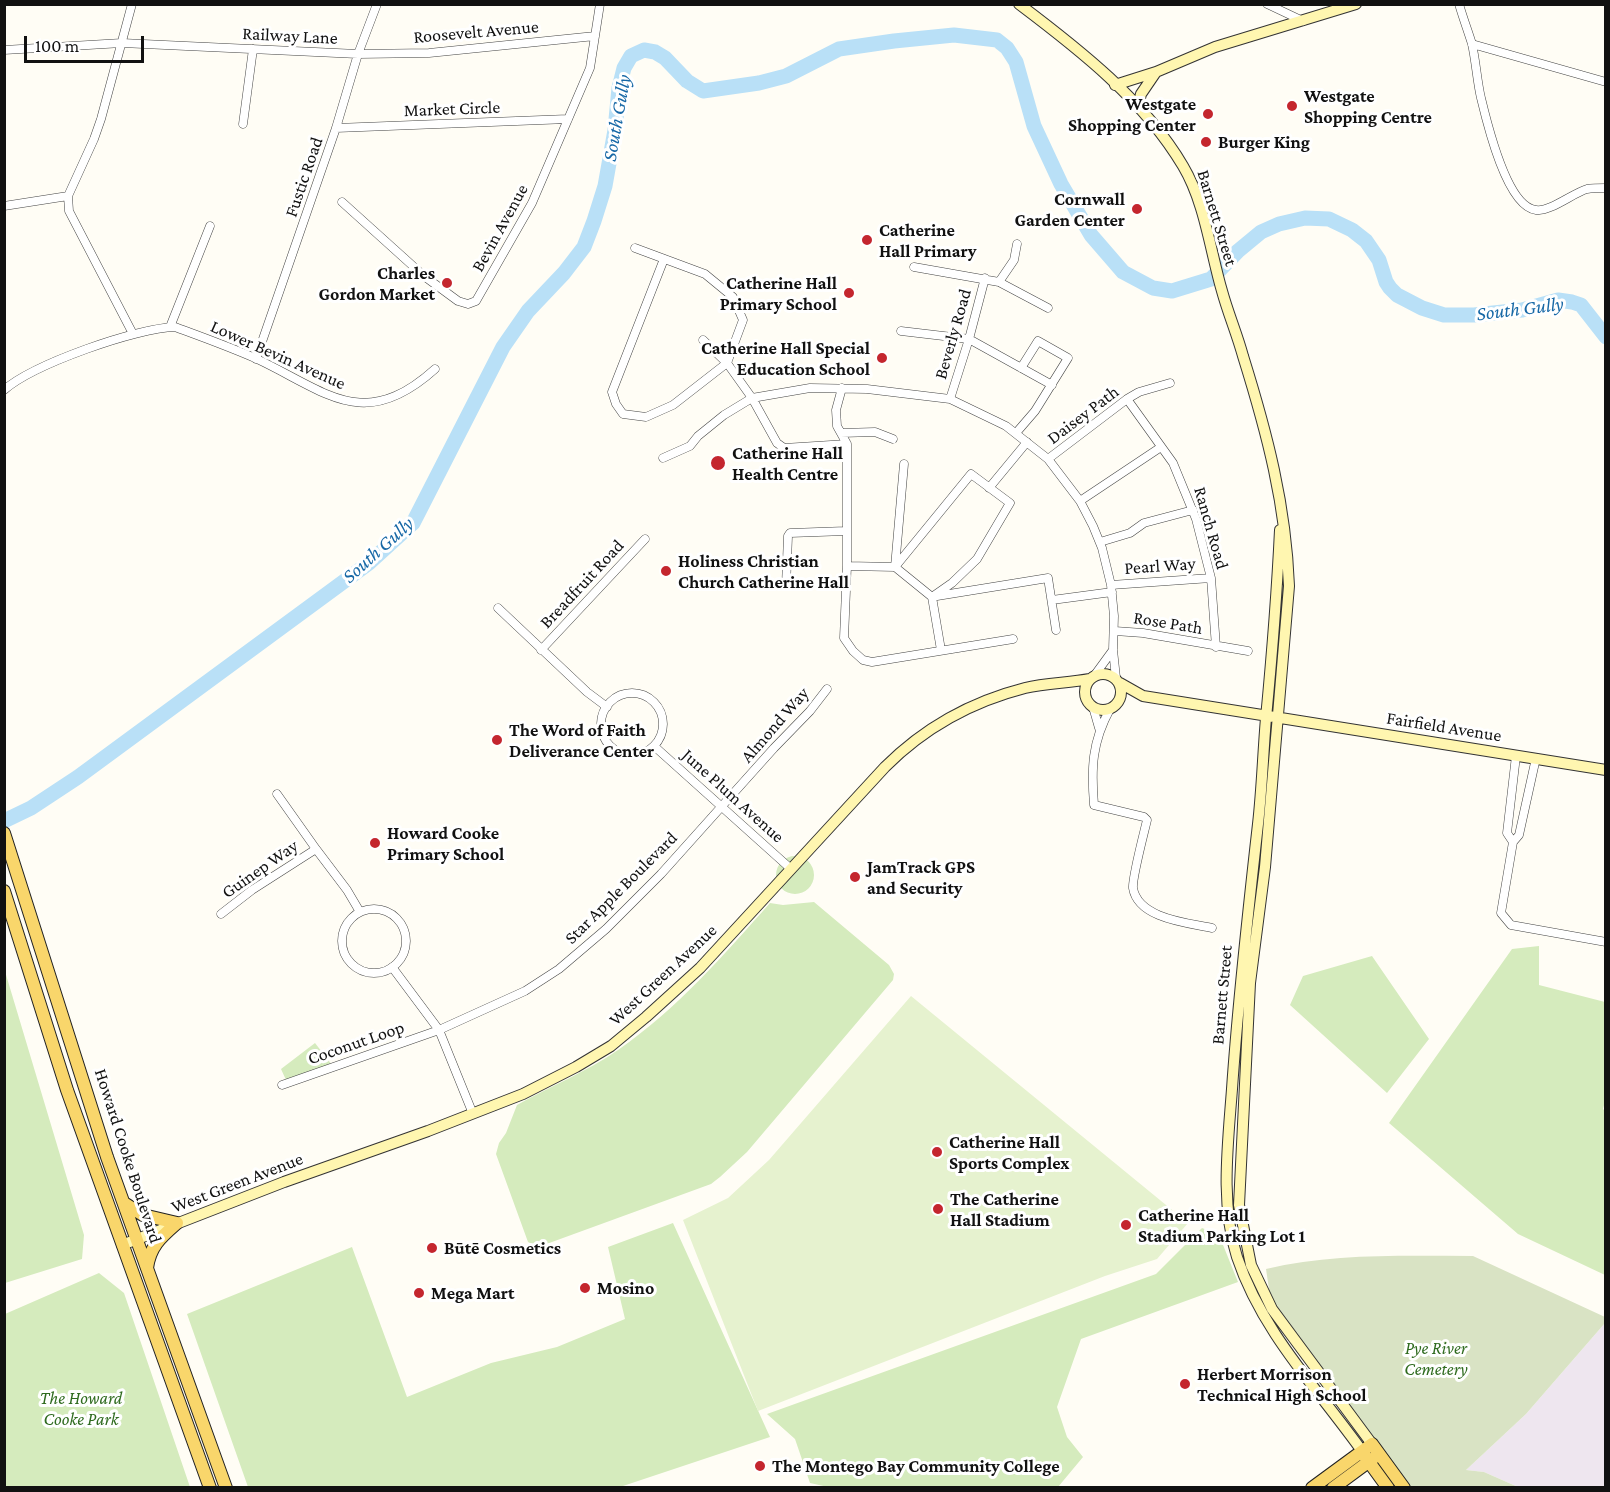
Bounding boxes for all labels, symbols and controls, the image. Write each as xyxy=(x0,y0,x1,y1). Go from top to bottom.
street label: Roosevelt Avenue xyxy=(412,16,540,48)
street label: Railway Lane xyxy=(242,23,338,49)
scale bar xyxy=(27,24,147,62)
text: 100 m xyxy=(35,36,79,56)
water label: South Gully xyxy=(598,73,636,163)
place label: Westgate Shopping Centre xyxy=(1304,85,1432,128)
place label: Westgate Shopping Center xyxy=(1068,93,1196,136)
street label: Market Circle xyxy=(403,97,501,121)
marker: Westgate Shopping Centre xyxy=(1285,99,1299,113)
marker: Westgate Shopping Center xyxy=(1201,107,1215,121)
place label: Burger King xyxy=(1218,131,1310,153)
street label: Fustic Road xyxy=(280,134,328,220)
marker: Burger King xyxy=(1199,135,1213,149)
street label: Barnett Street xyxy=(1192,167,1242,269)
street label: Bevin Avenue xyxy=(467,180,533,276)
place label: Cornwall Garden Center xyxy=(1014,188,1125,230)
marker: Cornwall Garden Center xyxy=(1130,202,1144,216)
place label: Catherine Hall Primary xyxy=(879,219,977,262)
marker: Catherine Hall Primary xyxy=(860,233,874,247)
place label: Charles Gordon Market xyxy=(318,262,435,304)
place label: Catherine Hall Primary School xyxy=(720,272,837,314)
marker: Charles Gordon Market xyxy=(440,276,454,290)
marker: Catherine Hall Primary School xyxy=(842,286,856,300)
street label: Beverly Road xyxy=(930,286,976,382)
water label: South Gully xyxy=(1475,292,1565,326)
street label: Lower Bevin Avenue xyxy=(207,316,349,394)
place label: Catherine Hall Special Education School xyxy=(701,337,870,380)
marker: Catherine Hall Special Education School xyxy=(875,351,889,365)
street label: Daisey Path xyxy=(1043,381,1123,449)
place label: Catherine Hall Health Centre xyxy=(732,442,843,484)
marker: Catherine Hall Health Centre xyxy=(709,454,727,472)
street label: Ranch Road xyxy=(1189,484,1233,572)
water label: South Gully xyxy=(337,512,419,588)
street label: Breadfruit Road xyxy=(535,535,629,633)
place label: Holiness Christian Church Catherine Hall xyxy=(678,550,849,592)
street label: Pearl Way xyxy=(1124,553,1196,579)
marker: Holiness Christian Church Catherine Hall xyxy=(659,564,673,578)
street label: Rose Path xyxy=(1132,607,1204,639)
street label: Almond Way xyxy=(736,683,814,767)
street label: Fairfield Avenue xyxy=(1385,707,1503,747)
place label: The Word of Faith Deliverance Center xyxy=(509,719,654,762)
marker: The Word of Faith Deliverance Center xyxy=(490,733,504,747)
street label: June Plum Avenue xyxy=(677,744,789,848)
place label: Howard Cooke Primary School xyxy=(387,822,504,864)
street label: Star Apple Boulevard xyxy=(560,827,682,949)
street label: Guinep Way xyxy=(218,835,302,903)
marker: Howard Cooke Primary School xyxy=(368,836,382,850)
place label: JamTrack GPS and Security xyxy=(867,856,975,898)
marker: JamTrack GPS and Security xyxy=(848,870,862,884)
street label: West Green Avenue xyxy=(605,920,721,1030)
street label: Barnett Street xyxy=(1207,944,1237,1046)
street label: Coconut Loop xyxy=(305,1016,407,1070)
street label: Howard Cooke Boulevard xyxy=(90,1066,166,1246)
place label: Catherine Hall Sports Complex xyxy=(949,1131,1069,1174)
marker: Catherine Hall Sports Complex xyxy=(930,1145,944,1159)
street label: West Green Avenue xyxy=(168,1148,306,1218)
place label: The Catherine Hall Stadium xyxy=(950,1188,1059,1230)
marker: The Catherine Hall Stadium xyxy=(931,1202,945,1216)
place label: Catherine Hall Stadium Parking Lot 1 xyxy=(1138,1204,1305,1246)
marker: Catherine Hall Stadium Parking Lot 1 xyxy=(1119,1218,1133,1232)
place label: Būtē Cosmetics xyxy=(444,1237,561,1259)
marker: Būtē Cosmetics xyxy=(425,1241,439,1255)
place label: Mosino xyxy=(597,1277,654,1299)
marker: Mosino xyxy=(578,1281,592,1295)
place label: Mega Mart xyxy=(431,1282,514,1304)
marker: Mega Mart xyxy=(412,1286,426,1300)
park label: Pye River Cemetery xyxy=(1404,1337,1468,1380)
place label: Herbert Morrison Technical High School xyxy=(1197,1363,1367,1406)
marker: Herbert Morrison Technical High School xyxy=(1178,1377,1192,1391)
park label: The Howard Cooke Park xyxy=(40,1387,122,1430)
place label: The Montego Bay Community College xyxy=(772,1455,1060,1477)
marker: The Montego Bay Community College xyxy=(753,1459,767,1473)

